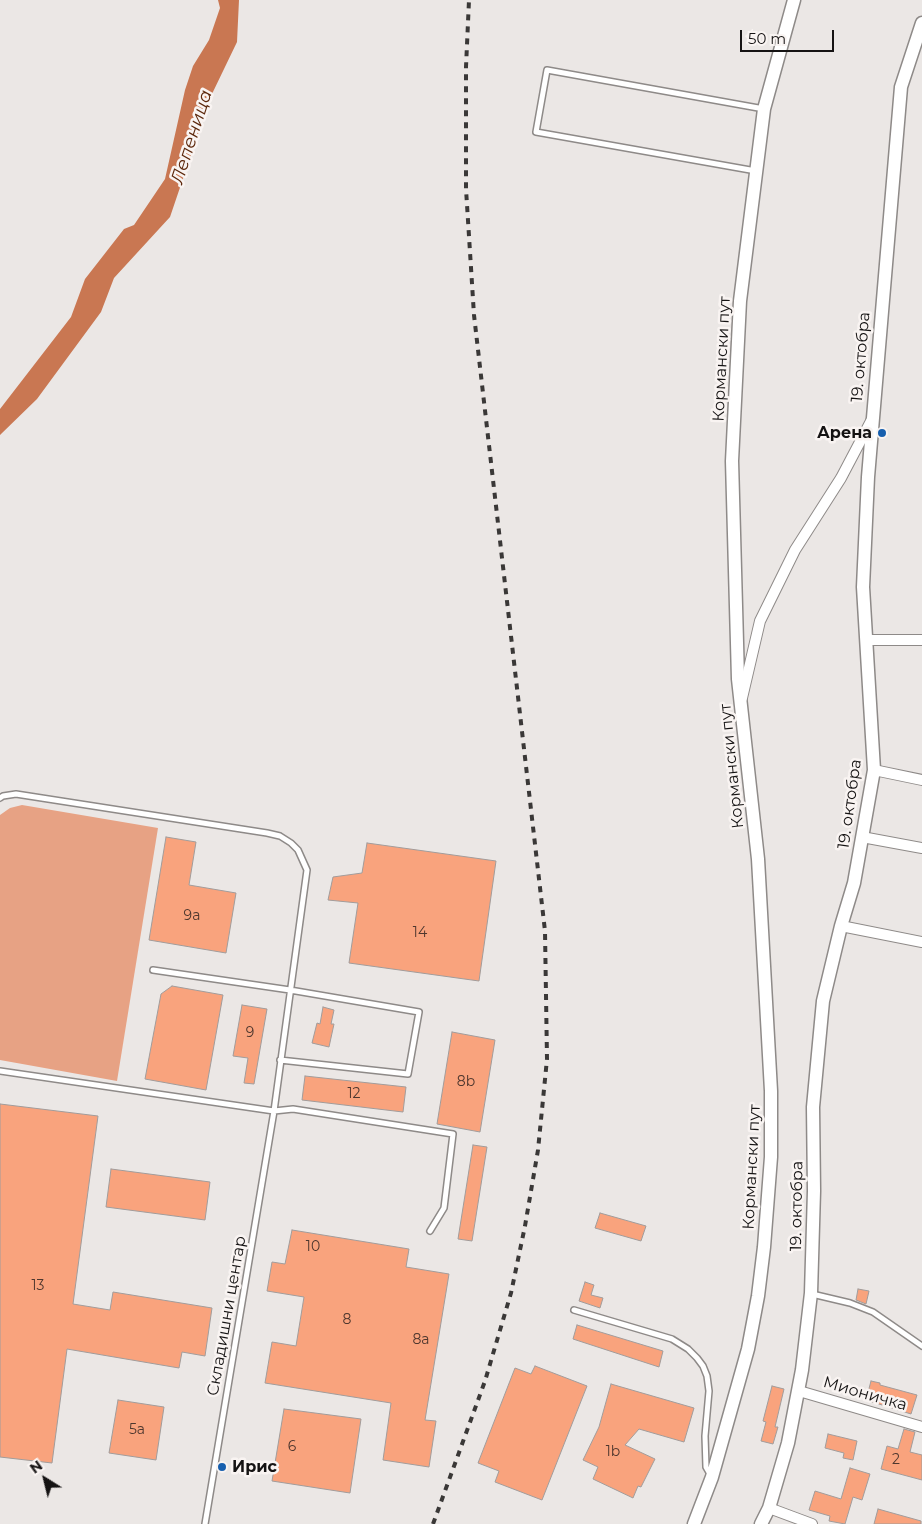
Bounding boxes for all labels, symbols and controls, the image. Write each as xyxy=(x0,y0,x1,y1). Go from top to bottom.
scale bar xyxy=(742,20,836,52)
text: 50 m xyxy=(748,29,786,48)
water label: Лепеница xyxy=(167,87,217,187)
street label: Кормански пут xyxy=(709,296,735,422)
street label: 19. октобра xyxy=(847,311,875,403)
place label: Арена xyxy=(817,423,872,443)
marker: Арена xyxy=(876,427,888,439)
street label: Кормански пут xyxy=(716,703,748,829)
street label: 19. октобра xyxy=(834,758,866,850)
house number: 9a xyxy=(184,908,200,924)
house number: 14 xyxy=(413,925,427,941)
house number: 9 xyxy=(246,1025,254,1041)
house number: 8b xyxy=(457,1074,475,1090)
house number: 12 xyxy=(347,1086,361,1102)
street label: Кормански пут xyxy=(739,1104,765,1230)
street label: 19. октобра xyxy=(787,1161,807,1251)
street label: Складишни центар xyxy=(203,1235,251,1397)
house number: 10 xyxy=(306,1239,320,1255)
house number: 13 xyxy=(32,1278,44,1294)
house number: 8 xyxy=(343,1312,351,1328)
house number: 8a xyxy=(412,1332,430,1348)
street label: Мионичка xyxy=(821,1373,909,1415)
house number: 5a xyxy=(129,1422,145,1438)
house number: 6 xyxy=(288,1439,296,1455)
house number: 1b xyxy=(606,1444,620,1460)
house number: 2 xyxy=(892,1452,900,1468)
north arrow xyxy=(20,1454,70,1504)
text: N xyxy=(26,1456,46,1477)
place label: Ирис xyxy=(232,1457,277,1477)
marker: Ирис xyxy=(216,1461,228,1473)

